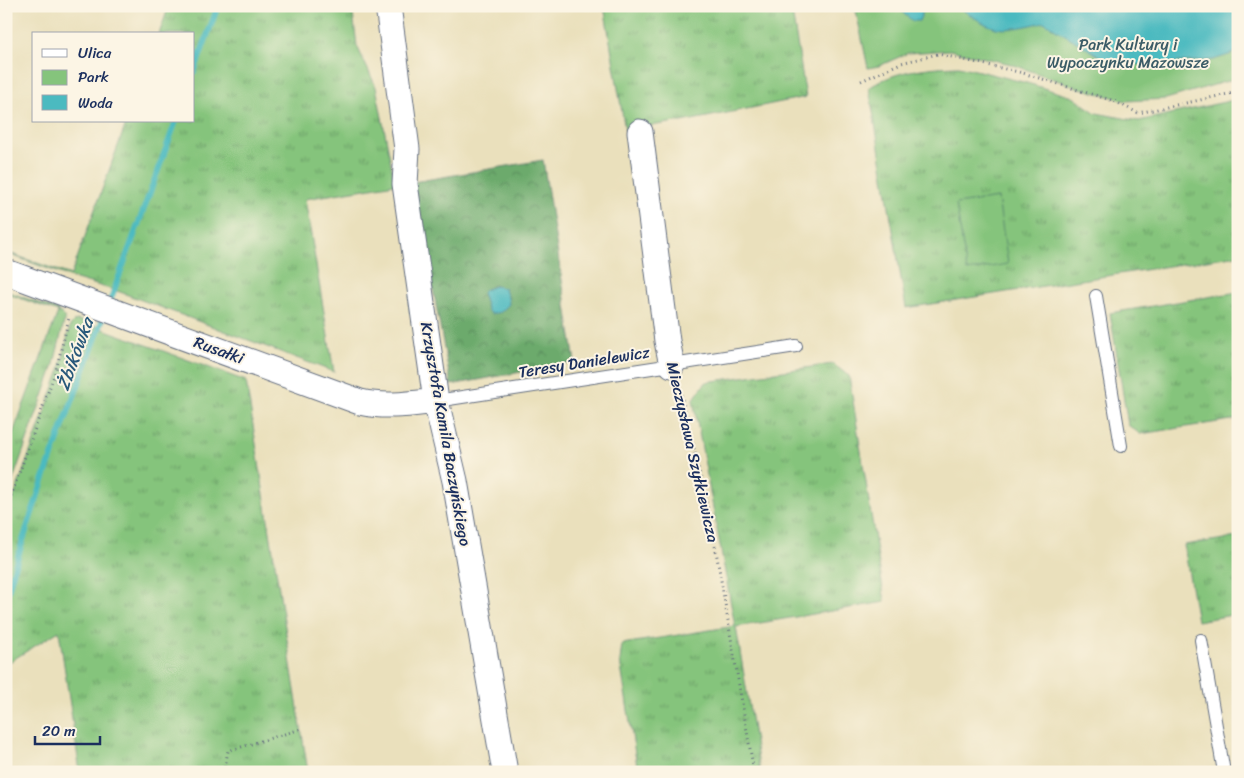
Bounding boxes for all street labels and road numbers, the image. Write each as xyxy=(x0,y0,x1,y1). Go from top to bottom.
street label: Krzysztofa Kamila Baczyńskiego xyxy=(412,320,480,548)
street label: Rusałki xyxy=(190,328,249,373)
street label: Teresy Danielewicz xyxy=(516,337,652,387)
street label: Mieczysława Szyłkiewicza xyxy=(658,359,728,545)

